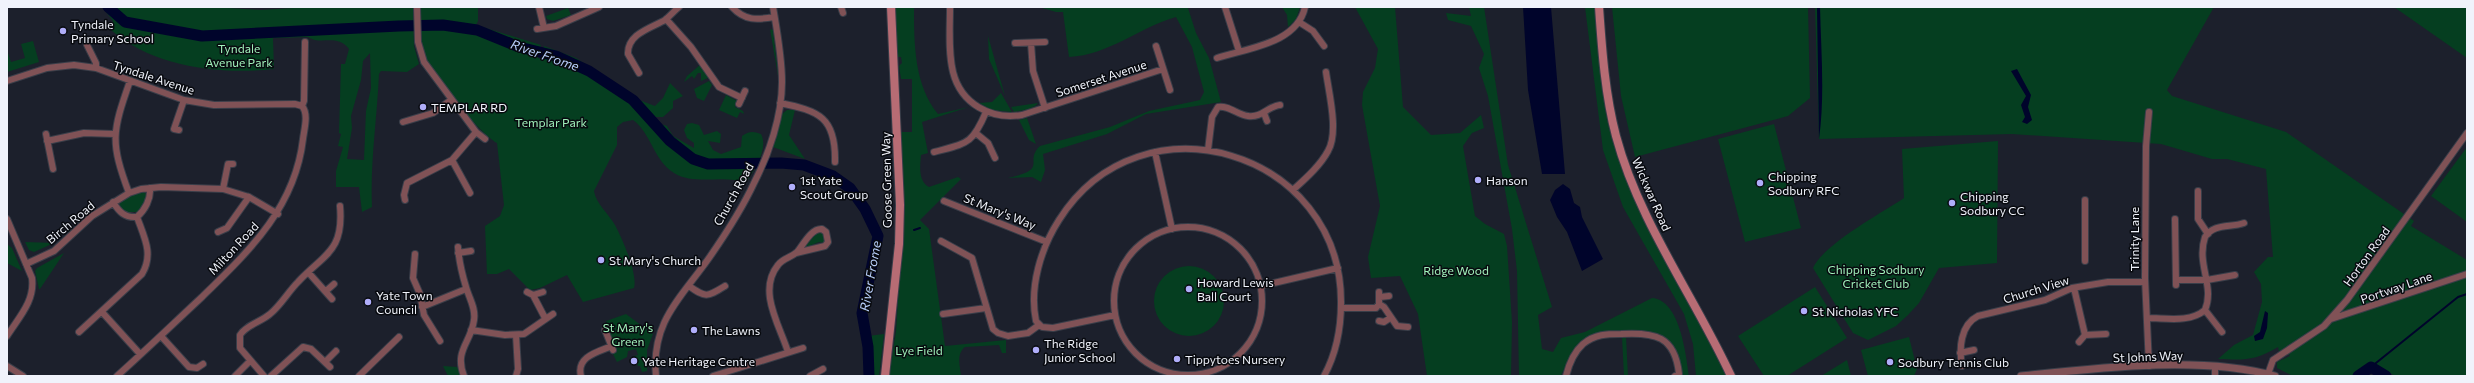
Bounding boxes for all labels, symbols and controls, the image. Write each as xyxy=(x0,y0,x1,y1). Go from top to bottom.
place label: Tyndale Primary School xyxy=(71,17,154,45)
marker: Tyndale Primary School xyxy=(58,26,68,36)
water label: River Frome xyxy=(509,36,581,74)
park label: Tyndale Avenue Park xyxy=(205,41,273,69)
street label: Tyndale Avenue xyxy=(111,57,197,97)
street label: Somerset Avenue xyxy=(1054,57,1148,99)
place label: TEMPLAR RD xyxy=(431,100,507,114)
marker: TEMPLAR RD xyxy=(418,102,428,112)
park label: Templar Park xyxy=(515,115,588,129)
street label: Goose Green Way xyxy=(878,132,894,228)
street label: Wickwar Road xyxy=(1630,155,1674,233)
street label: Church Road xyxy=(710,160,756,228)
place label: Chipping Sodbury RFC xyxy=(1768,169,1839,197)
place label: 1st Yate Scout Group xyxy=(800,173,868,201)
place label: Hanson xyxy=(1486,173,1528,187)
marker: Hanson xyxy=(1473,175,1483,185)
marker: Chipping Sodbury RFC xyxy=(1755,178,1765,188)
marker: 1st Yate Scout Group xyxy=(787,182,797,192)
place label: Chipping Sodbury CC xyxy=(1960,189,2025,217)
street label: St Mary's Way xyxy=(962,190,1038,232)
street label: Birch Road xyxy=(43,198,97,246)
marker: Chipping Sodbury CC xyxy=(1947,198,1957,208)
street label: Trinity Lane xyxy=(2127,207,2141,271)
street label: Milton Road xyxy=(205,219,261,277)
street label: Horton Road xyxy=(2340,223,2392,288)
water label: River Frome xyxy=(856,239,884,313)
place label: St Mary's Church xyxy=(609,253,701,267)
marker: St Mary's Church xyxy=(596,255,606,265)
park label: Chipping Sodbury Cricket Club xyxy=(1827,262,1925,290)
park label: Ridge Wood xyxy=(1423,263,1489,277)
street label: Portway Lane xyxy=(2358,268,2434,306)
street label: Church View xyxy=(2001,272,2071,306)
place label: Howard Lewis Ball Court xyxy=(1197,275,1274,303)
marker: Howard Lewis Ball Court xyxy=(1184,284,1194,294)
place label: Yate Town Council xyxy=(376,288,433,316)
marker: Yate Town Council xyxy=(363,297,373,307)
place label: St Nicholas YFC xyxy=(1812,304,1898,318)
marker: St Nicholas YFC xyxy=(1799,306,1809,316)
park label: St Mary's Green xyxy=(603,320,653,348)
place label: The Lawns xyxy=(702,323,760,337)
marker: The Lawns xyxy=(689,325,699,335)
place label: The Ridge Junior School xyxy=(1044,336,1116,365)
park label: Lye Field xyxy=(895,343,943,357)
marker: The Ridge Junior School xyxy=(1031,345,1041,355)
street label: St Johns Way xyxy=(2113,348,2183,365)
place label: Tippytoes Nursery xyxy=(1185,352,1285,366)
place label: Yate Heritage Centre xyxy=(642,354,755,368)
marker: Tippytoes Nursery xyxy=(1172,354,1182,364)
place label: Sodbury Tennis Club xyxy=(1898,355,2009,369)
marker: Yate Heritage Centre xyxy=(629,356,639,366)
marker: Sodbury Tennis Club xyxy=(1885,357,1895,367)

